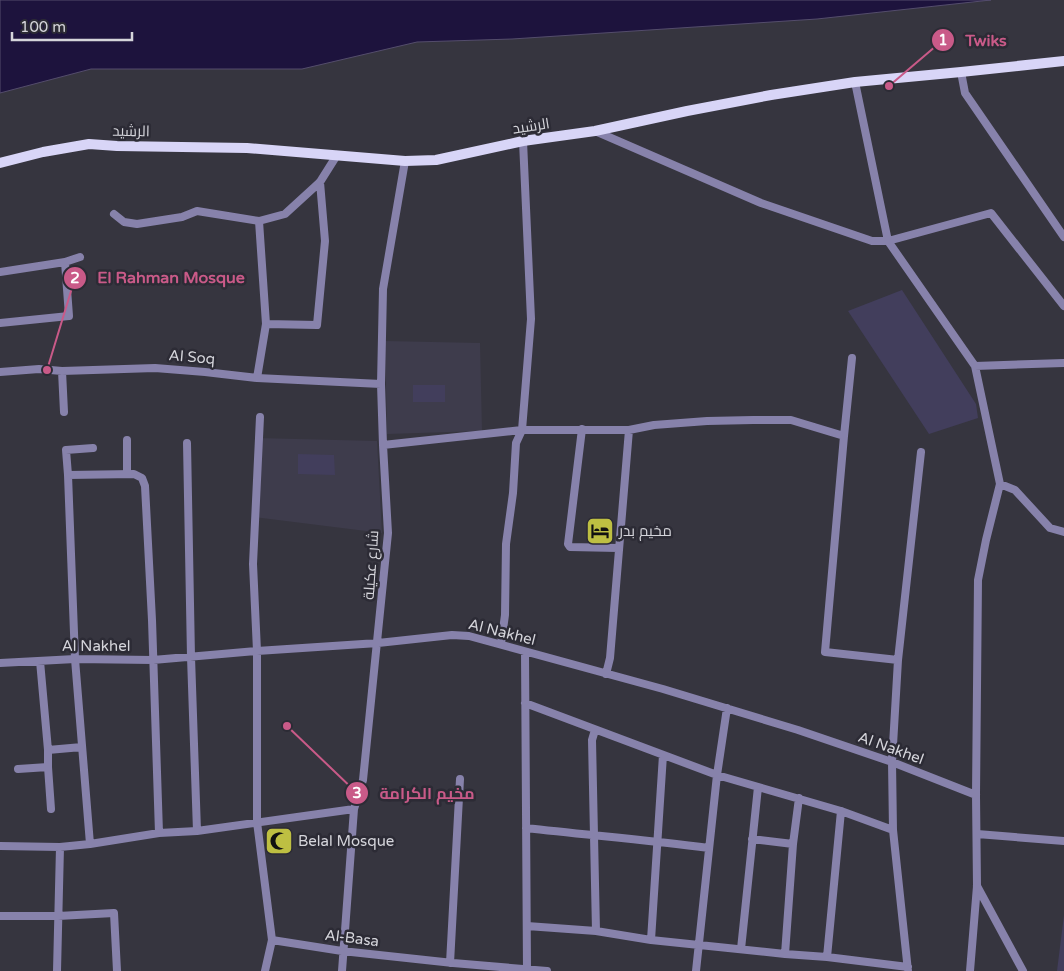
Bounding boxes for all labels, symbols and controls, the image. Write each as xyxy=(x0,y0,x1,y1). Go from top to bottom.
scale bar xyxy=(12,10,132,42)
text: 100 m xyxy=(20,18,66,36)
callout: Twiks xyxy=(930,25,1017,56)
text: 1 xyxy=(938,31,948,49)
text: Twiks xyxy=(964,31,1007,51)
street label: الرشيد xyxy=(511,114,551,138)
street label: الرشيد xyxy=(112,122,150,140)
callout: El Rahman Mosque xyxy=(62,262,255,293)
text: El Rahman Mosque xyxy=(97,268,245,288)
text: 2 xyxy=(70,269,80,287)
street label: Al Soq xyxy=(168,346,216,368)
hotel icon: مخيم بدر xyxy=(585,516,615,546)
place label: مخيم بدر xyxy=(618,522,672,541)
street label: شارع عكيلة xyxy=(360,530,384,600)
street label: Al Nakhel xyxy=(466,615,538,649)
street label: Al Nakhel xyxy=(62,637,130,655)
street label: Al Nakhel xyxy=(856,728,926,768)
callout: مخيم الكرامة xyxy=(344,778,484,809)
text: 3 xyxy=(352,784,362,802)
text: مخيم الكرامة xyxy=(379,784,475,805)
mosque icon: Belal Mosque xyxy=(264,826,294,856)
place label: Belal Mosque xyxy=(298,832,394,850)
street label: Al-Basa xyxy=(324,926,380,950)

